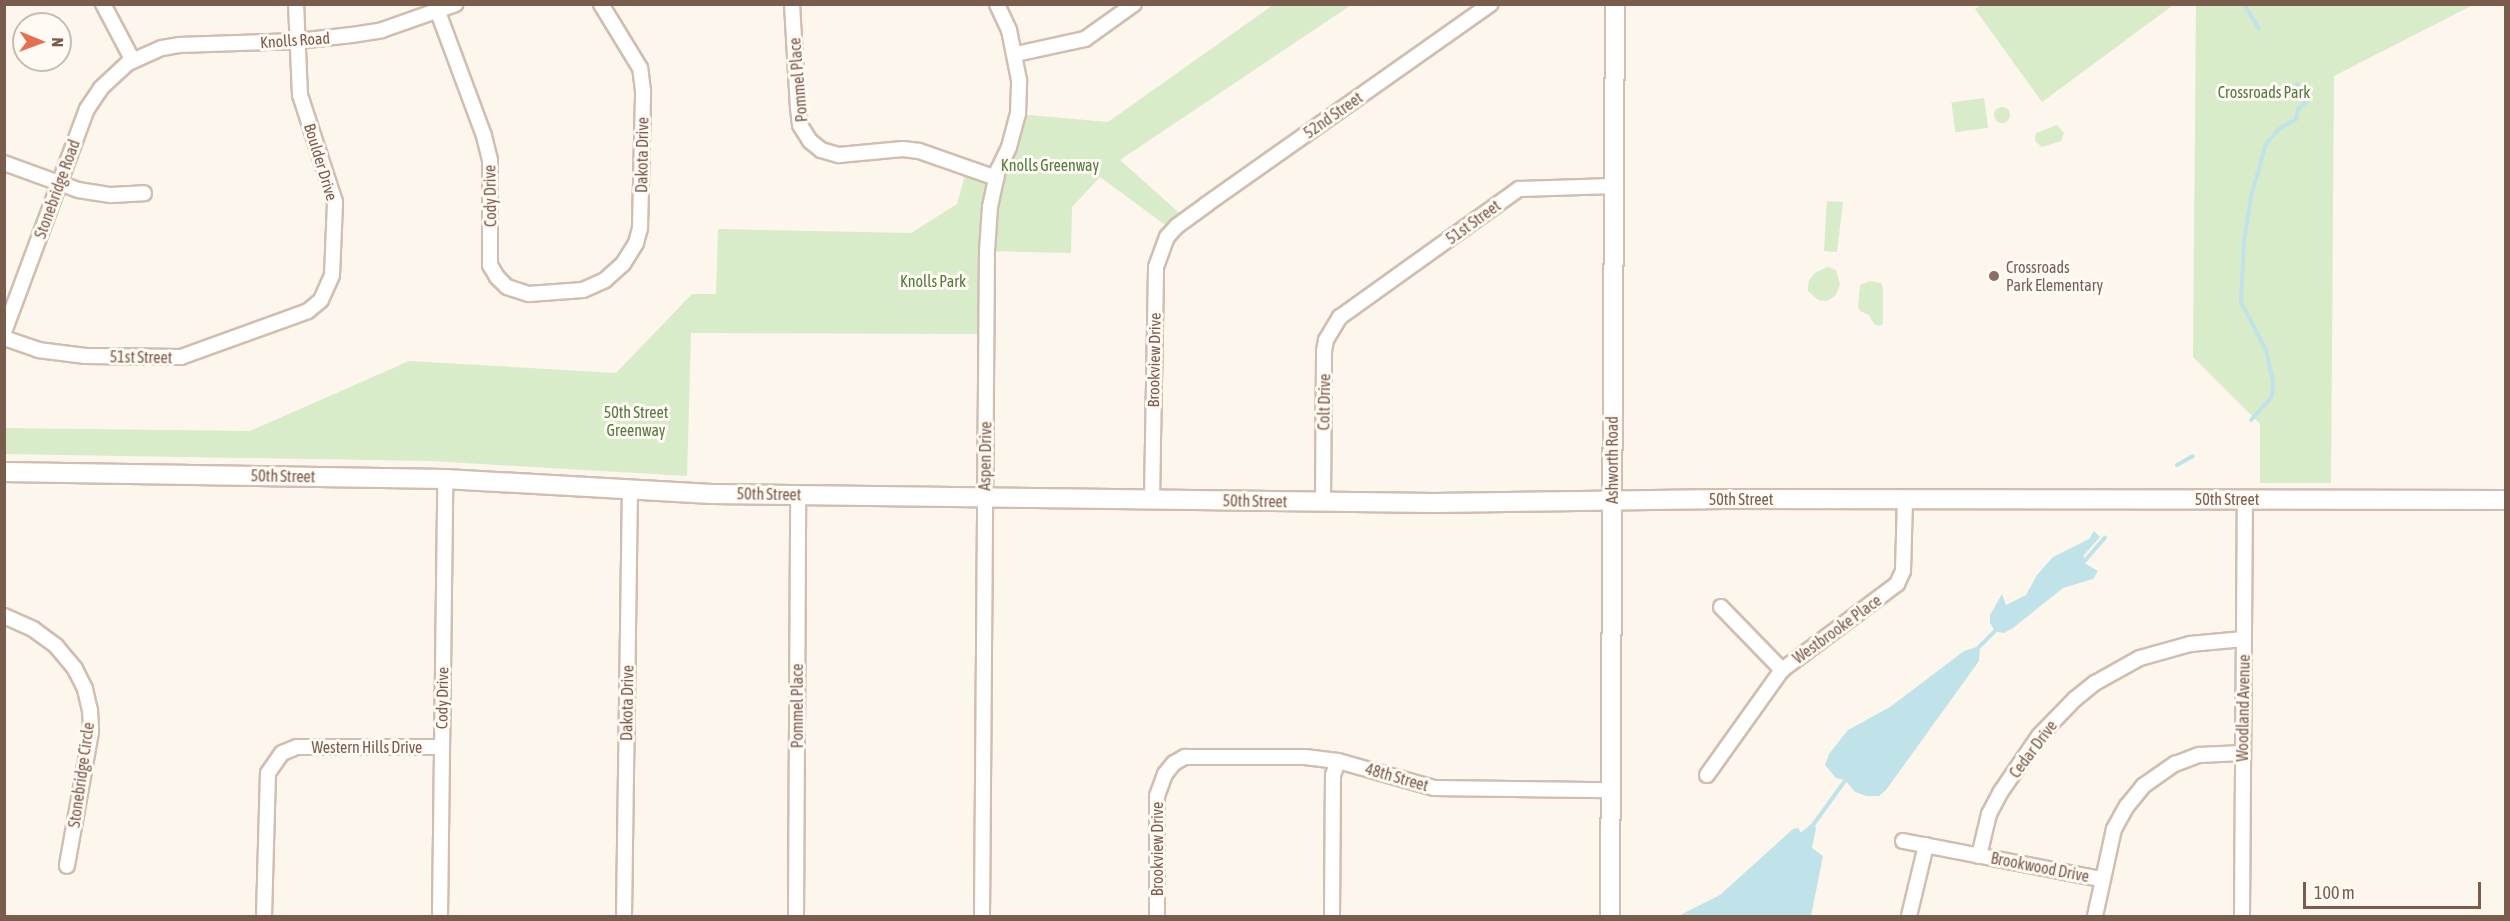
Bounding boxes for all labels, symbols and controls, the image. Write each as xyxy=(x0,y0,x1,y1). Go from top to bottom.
north arrow xyxy=(12,12,72,72)
street label: Knolls Road xyxy=(259,28,331,52)
text: N xyxy=(49,37,67,47)
street label: Pommel Place xyxy=(785,37,811,123)
park label: Crossroads Park xyxy=(2218,82,2310,102)
street label: 52nd Street xyxy=(1300,88,1366,142)
street label: Dakota Drive xyxy=(632,117,652,193)
street label: Boulder Drive xyxy=(300,121,342,203)
street label: Stonebridge Road xyxy=(30,137,84,241)
park label: Knolls Greenway xyxy=(1001,155,1099,175)
street label: Cody Drive xyxy=(480,165,500,227)
street label: 51st Street xyxy=(1442,196,1504,248)
place label: Crossroads Park Elementary xyxy=(2006,257,2103,295)
marker: Crossroads Park Elementary xyxy=(1987,269,2001,283)
park label: Knolls Park xyxy=(900,271,966,291)
street label: Brookview Drive xyxy=(1144,313,1164,407)
street label: 51st Street xyxy=(110,347,172,367)
street label: Colt Drive xyxy=(1314,373,1334,431)
park label: 50th Street Greenway xyxy=(604,402,668,440)
street label: Ashworth Road xyxy=(1602,416,1622,504)
street label: Aspen Drive xyxy=(975,421,995,491)
street label: 50th Street xyxy=(250,466,316,486)
street label: 50th Street xyxy=(736,484,802,504)
street label: 50th Street xyxy=(1709,489,1773,509)
street label: 50th Street xyxy=(2195,489,2259,509)
street label: 50th Street xyxy=(1222,491,1288,511)
street label: Westbrooke Place xyxy=(1789,590,1885,668)
street label: Woodland Avenue xyxy=(2232,654,2254,762)
street label: Pommel Place xyxy=(787,664,807,748)
street label: Dakota Drive xyxy=(617,665,637,741)
street label: Cody Drive xyxy=(432,667,452,729)
street label: Cedar Drive xyxy=(2005,716,2061,782)
street label: Stonebridge Circle xyxy=(64,721,98,829)
street label: Western Hills Drive xyxy=(312,737,422,757)
street label: 48th Street xyxy=(1363,759,1431,795)
street label: Brookview Drive xyxy=(1147,802,1167,896)
street label: Brookwood Drive xyxy=(1989,848,2091,886)
scale bar xyxy=(2306,870,2484,908)
text: 100 m xyxy=(2314,882,2355,903)

